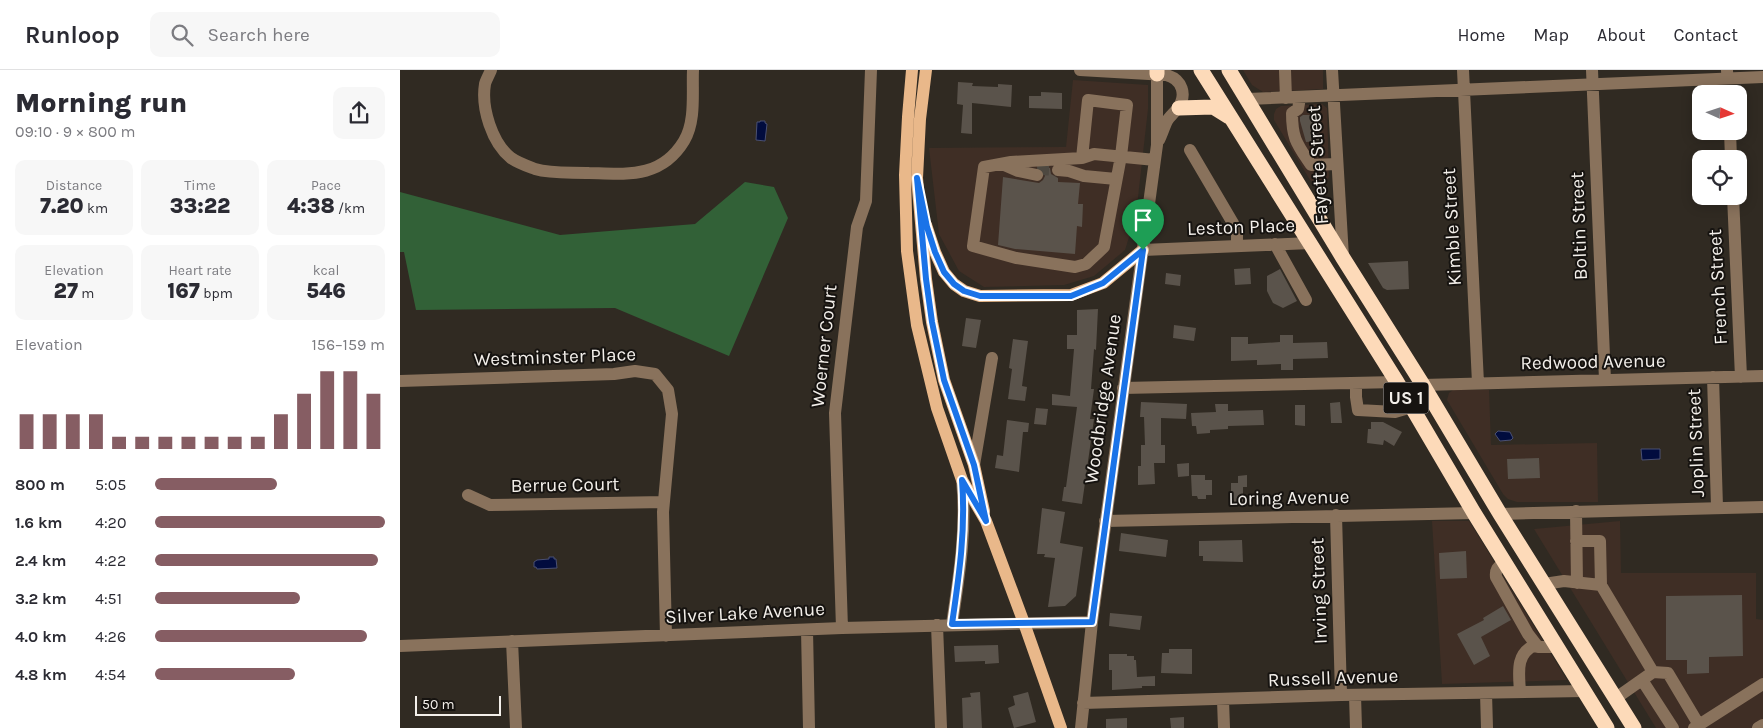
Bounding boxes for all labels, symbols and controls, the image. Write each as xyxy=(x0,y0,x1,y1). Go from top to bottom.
search box xyxy=(150,12,500,57)
text: Runloop xyxy=(25,21,120,49)
icon: search xyxy=(168,21,196,49)
text: Search here xyxy=(208,24,310,46)
text: Home xyxy=(1457,24,1505,46)
text: Map xyxy=(1533,24,1569,46)
text: About xyxy=(1597,24,1646,46)
text: Contact xyxy=(1674,24,1738,46)
north arrow xyxy=(1692,85,1748,140)
map controls xyxy=(1692,85,1747,205)
text: Morning run xyxy=(15,86,187,119)
button: share xyxy=(333,87,385,139)
street label: Fayette Street xyxy=(1303,105,1333,225)
text: 09:10 · 9 × 800 m xyxy=(15,122,136,141)
button: locate xyxy=(1692,150,1747,205)
street label: Kimble Street xyxy=(1438,168,1466,286)
street label: Boltin Street xyxy=(1566,171,1592,281)
text: Distance xyxy=(46,177,102,194)
text: Time xyxy=(184,177,216,194)
text: Pace xyxy=(311,177,341,194)
text: 7.20 xyxy=(40,194,84,218)
text: 33:22 xyxy=(170,194,230,218)
text: 4:38 xyxy=(287,194,335,218)
pin xyxy=(1122,199,1164,250)
text: km xyxy=(84,200,108,217)
text: /km xyxy=(335,200,365,217)
icon: arrive xyxy=(1129,206,1157,234)
street label: Leston Place xyxy=(1187,214,1295,240)
street label: French Street xyxy=(1704,229,1732,345)
text: Elevation xyxy=(44,262,104,279)
text: Heart rate xyxy=(168,262,232,279)
text: kcal xyxy=(313,262,339,279)
text: 27 xyxy=(54,279,78,303)
text: 167 xyxy=(167,279,200,303)
text: 546 xyxy=(306,279,346,303)
street label: Woerner Court xyxy=(807,283,841,409)
text: m xyxy=(78,285,94,302)
text: bpm xyxy=(200,285,233,302)
street label: Woodbridge Avenue xyxy=(1080,313,1126,485)
text: Elevation xyxy=(15,335,83,354)
text: 156–159 m xyxy=(312,335,385,354)
street label: Westminster Place xyxy=(474,343,636,371)
street label: Redwood Avenue xyxy=(1520,350,1666,374)
road number: US 1 xyxy=(1384,382,1428,413)
street label: Joplin Street xyxy=(1683,389,1709,497)
street label: Berrue Court xyxy=(511,473,619,497)
text: 800 m xyxy=(15,475,65,494)
text: 5:05 xyxy=(95,475,126,494)
street label: Loring Avenue xyxy=(1228,486,1350,510)
text: 1.6 km xyxy=(15,513,63,532)
text: 4:20 xyxy=(95,513,126,532)
street label: Irving Street xyxy=(1306,538,1332,644)
text: 2.4 km xyxy=(15,551,66,570)
text: 4:22 xyxy=(95,551,126,570)
text: 3.2 km xyxy=(15,589,67,608)
text: 4:51 xyxy=(95,589,122,608)
street label: Silver Lake Avenue xyxy=(665,598,825,628)
text: 4.0 km xyxy=(15,627,67,646)
text: 4:26 xyxy=(95,627,126,646)
text: 4.8 km xyxy=(15,665,67,684)
text: 4:54 xyxy=(95,665,126,684)
street label: Russell Avenue xyxy=(1267,665,1399,691)
scale bar xyxy=(415,693,501,716)
text: 50 m xyxy=(422,696,455,713)

